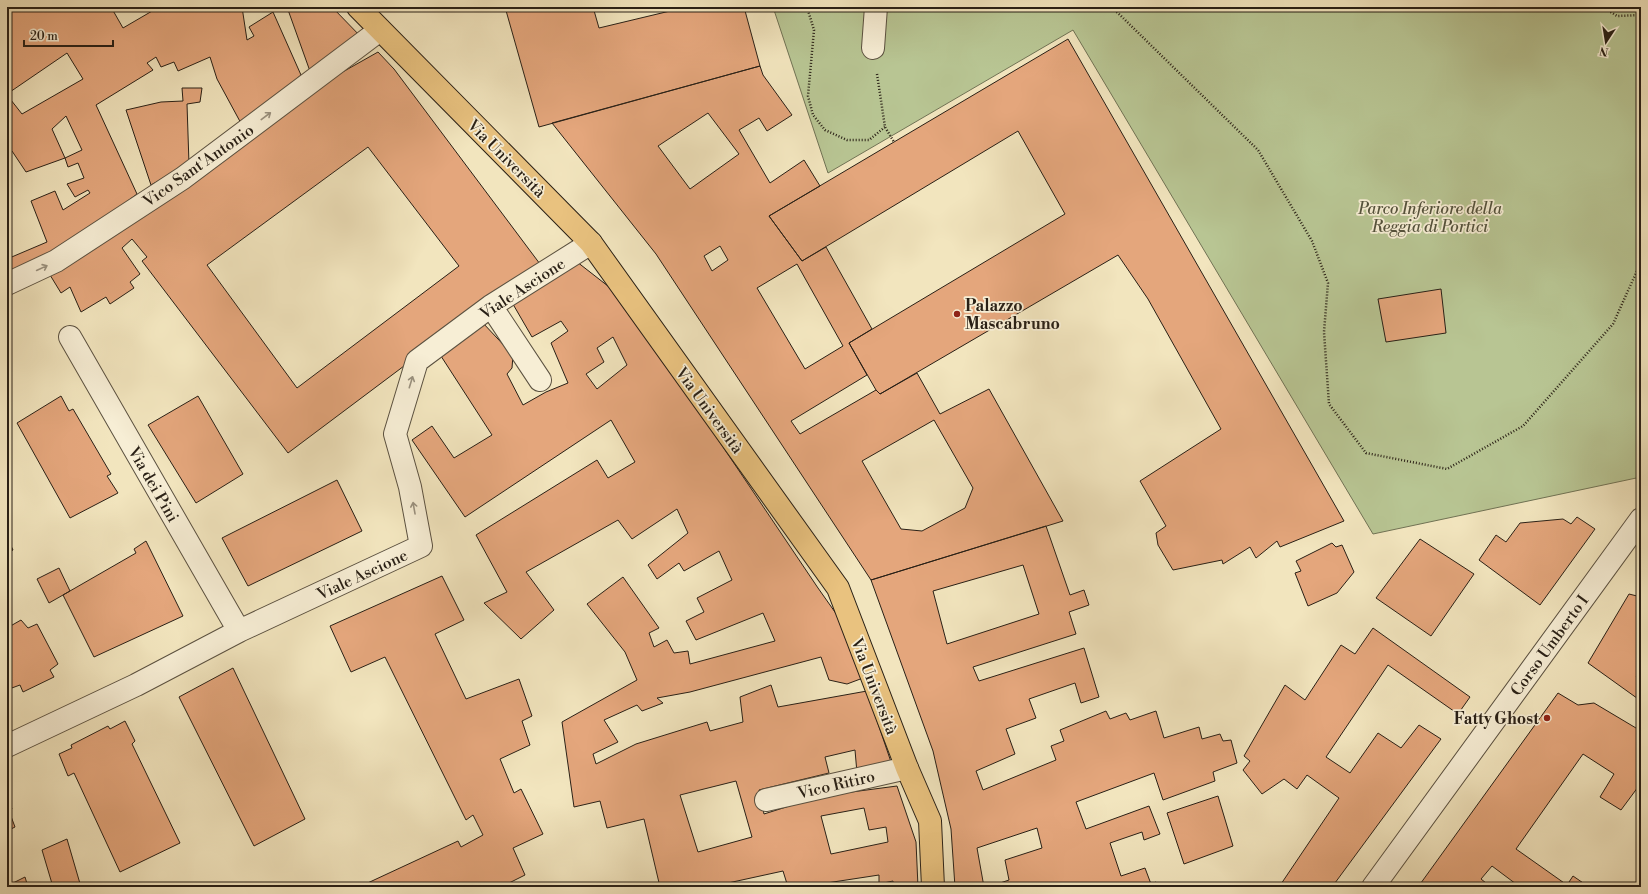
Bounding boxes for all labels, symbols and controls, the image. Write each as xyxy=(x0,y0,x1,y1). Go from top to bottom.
scale bar xyxy=(24,22,113,48)
north arrow xyxy=(1586,22,1626,62)
text: 20 m xyxy=(30,29,58,44)
text: N xyxy=(1598,43,1610,59)
one-way arrow xyxy=(260,112,271,121)
street label: Via Università xyxy=(462,115,550,203)
street label: Vico Sant'Antonio xyxy=(138,120,258,212)
park label: Parco Inferiore della Reggia di Portici xyxy=(1357,199,1502,237)
street label: Viale Ascione xyxy=(475,254,569,324)
one-way arrow xyxy=(36,264,48,271)
place label: Palazzo Mascabruno xyxy=(965,296,1060,334)
marker: Palazzo Mascabruno xyxy=(952,309,962,319)
street label: Via Università xyxy=(670,363,748,459)
one-way arrow xyxy=(408,376,415,389)
street label: Via dei Pini xyxy=(123,442,183,526)
one-way arrow xyxy=(409,502,417,515)
street label: Viale Ascione xyxy=(313,545,411,605)
street label: Corso Umberto I xyxy=(1506,591,1593,700)
street label: Via Università xyxy=(846,634,902,739)
place label: Fatty Ghost xyxy=(1454,709,1539,729)
marker: Fatty Ghost xyxy=(1542,713,1552,723)
street label: Vico Ritiro xyxy=(795,766,877,804)

